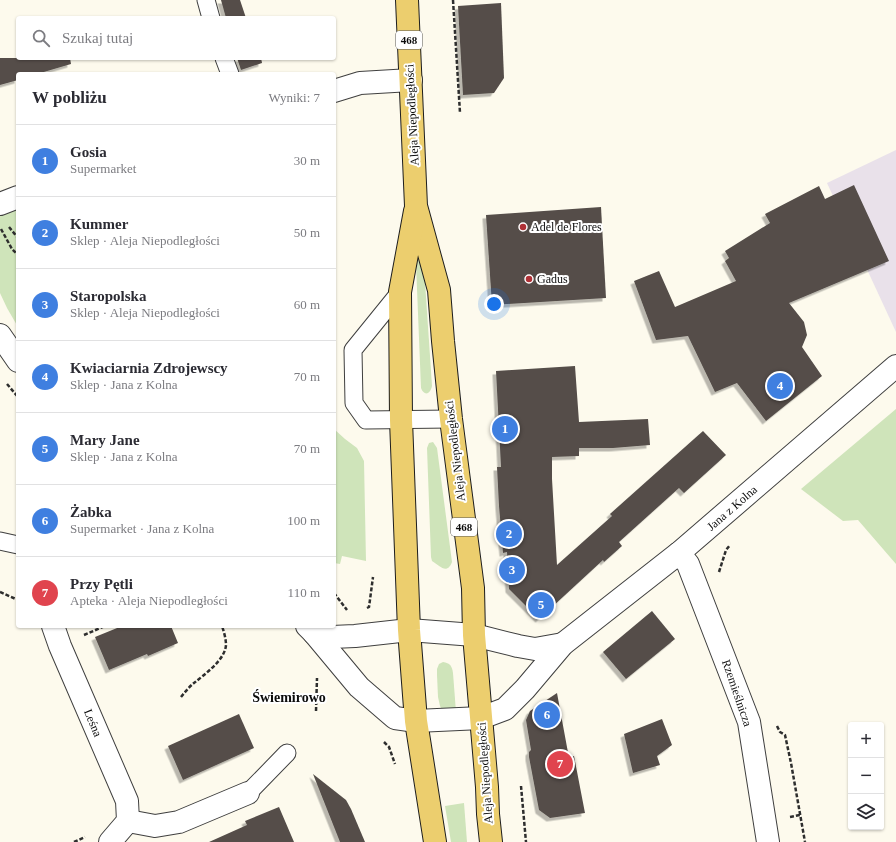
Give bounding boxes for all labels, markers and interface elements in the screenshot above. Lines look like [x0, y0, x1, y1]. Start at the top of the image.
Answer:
search box [16, 16, 336, 60]
icon: search [30, 27, 52, 49]
text: Szukaj tutaj [62, 30, 133, 46]
road number: 468 [396, 31, 422, 49]
street label: Aleja Niepodległości [402, 63, 422, 166]
text: W pobliżu [32, 88, 107, 107]
text: Wyniki: 7 [268, 90, 320, 105]
text: Gosia [70, 144, 107, 160]
text: 1 [42, 153, 48, 168]
text: 30 m [294, 153, 320, 168]
text: Supermarket [70, 161, 136, 176]
text: Kummer [70, 216, 128, 232]
place label: Adel de Flores [531, 220, 602, 234]
marker: Adel de Flores [518, 222, 528, 232]
text: 2 [42, 225, 48, 240]
text: 50 m [294, 225, 320, 240]
text: Sklep · Aleja Niepodległości [70, 233, 220, 248]
place label: Gadus [537, 272, 568, 286]
marker: Gadus [524, 274, 534, 284]
text: Staropolska [70, 288, 146, 304]
your location [484, 294, 504, 314]
text: 3 [42, 297, 48, 312]
text: 60 m [294, 297, 320, 312]
text: Sklep · Aleja Niepodległości [70, 305, 220, 320]
text: Kwiaciarnia Zdrojewscy [70, 360, 228, 376]
text: 4 [42, 369, 48, 384]
text: 70 m [294, 369, 320, 384]
pin: 4 [767, 371, 793, 401]
text: Sklep · Jana z Kolna [70, 377, 178, 392]
street label: Aleja Niepodległości [442, 399, 468, 502]
pin: 1 [492, 414, 518, 444]
text: Mary Jane [70, 432, 140, 448]
text: 5 [42, 441, 48, 456]
text: 70 m [294, 441, 320, 456]
text: Sklep · Jana z Kolna [70, 449, 178, 464]
street label: Jana z Kolna [704, 482, 760, 534]
text: Żabka [70, 504, 112, 520]
text: 6 [42, 513, 48, 528]
text: 100 m [287, 513, 320, 528]
road number: 468 [451, 518, 477, 536]
pin: 2 [496, 519, 522, 549]
text: Supermarket · Jana z Kolna [70, 521, 214, 536]
pin: 3 [499, 555, 525, 585]
text: Przy Pętli [70, 576, 133, 592]
text: 7 [42, 585, 48, 600]
text: 110 m [288, 585, 320, 600]
pin: 5 [528, 590, 554, 620]
text: Apteka · Aleja Niepodległości [70, 593, 228, 608]
street label: Rzemieślnicza [719, 658, 755, 729]
district label: Świemirowo [252, 689, 326, 705]
pin: 6 [534, 700, 560, 730]
street label: Leśna [81, 707, 105, 740]
street label: Aleja Niepodległości [474, 721, 496, 824]
map controls [848, 722, 884, 830]
button: + [848, 722, 884, 758]
pin: 7 [547, 749, 573, 779]
button: − [848, 758, 884, 794]
button: layers [848, 794, 884, 830]

